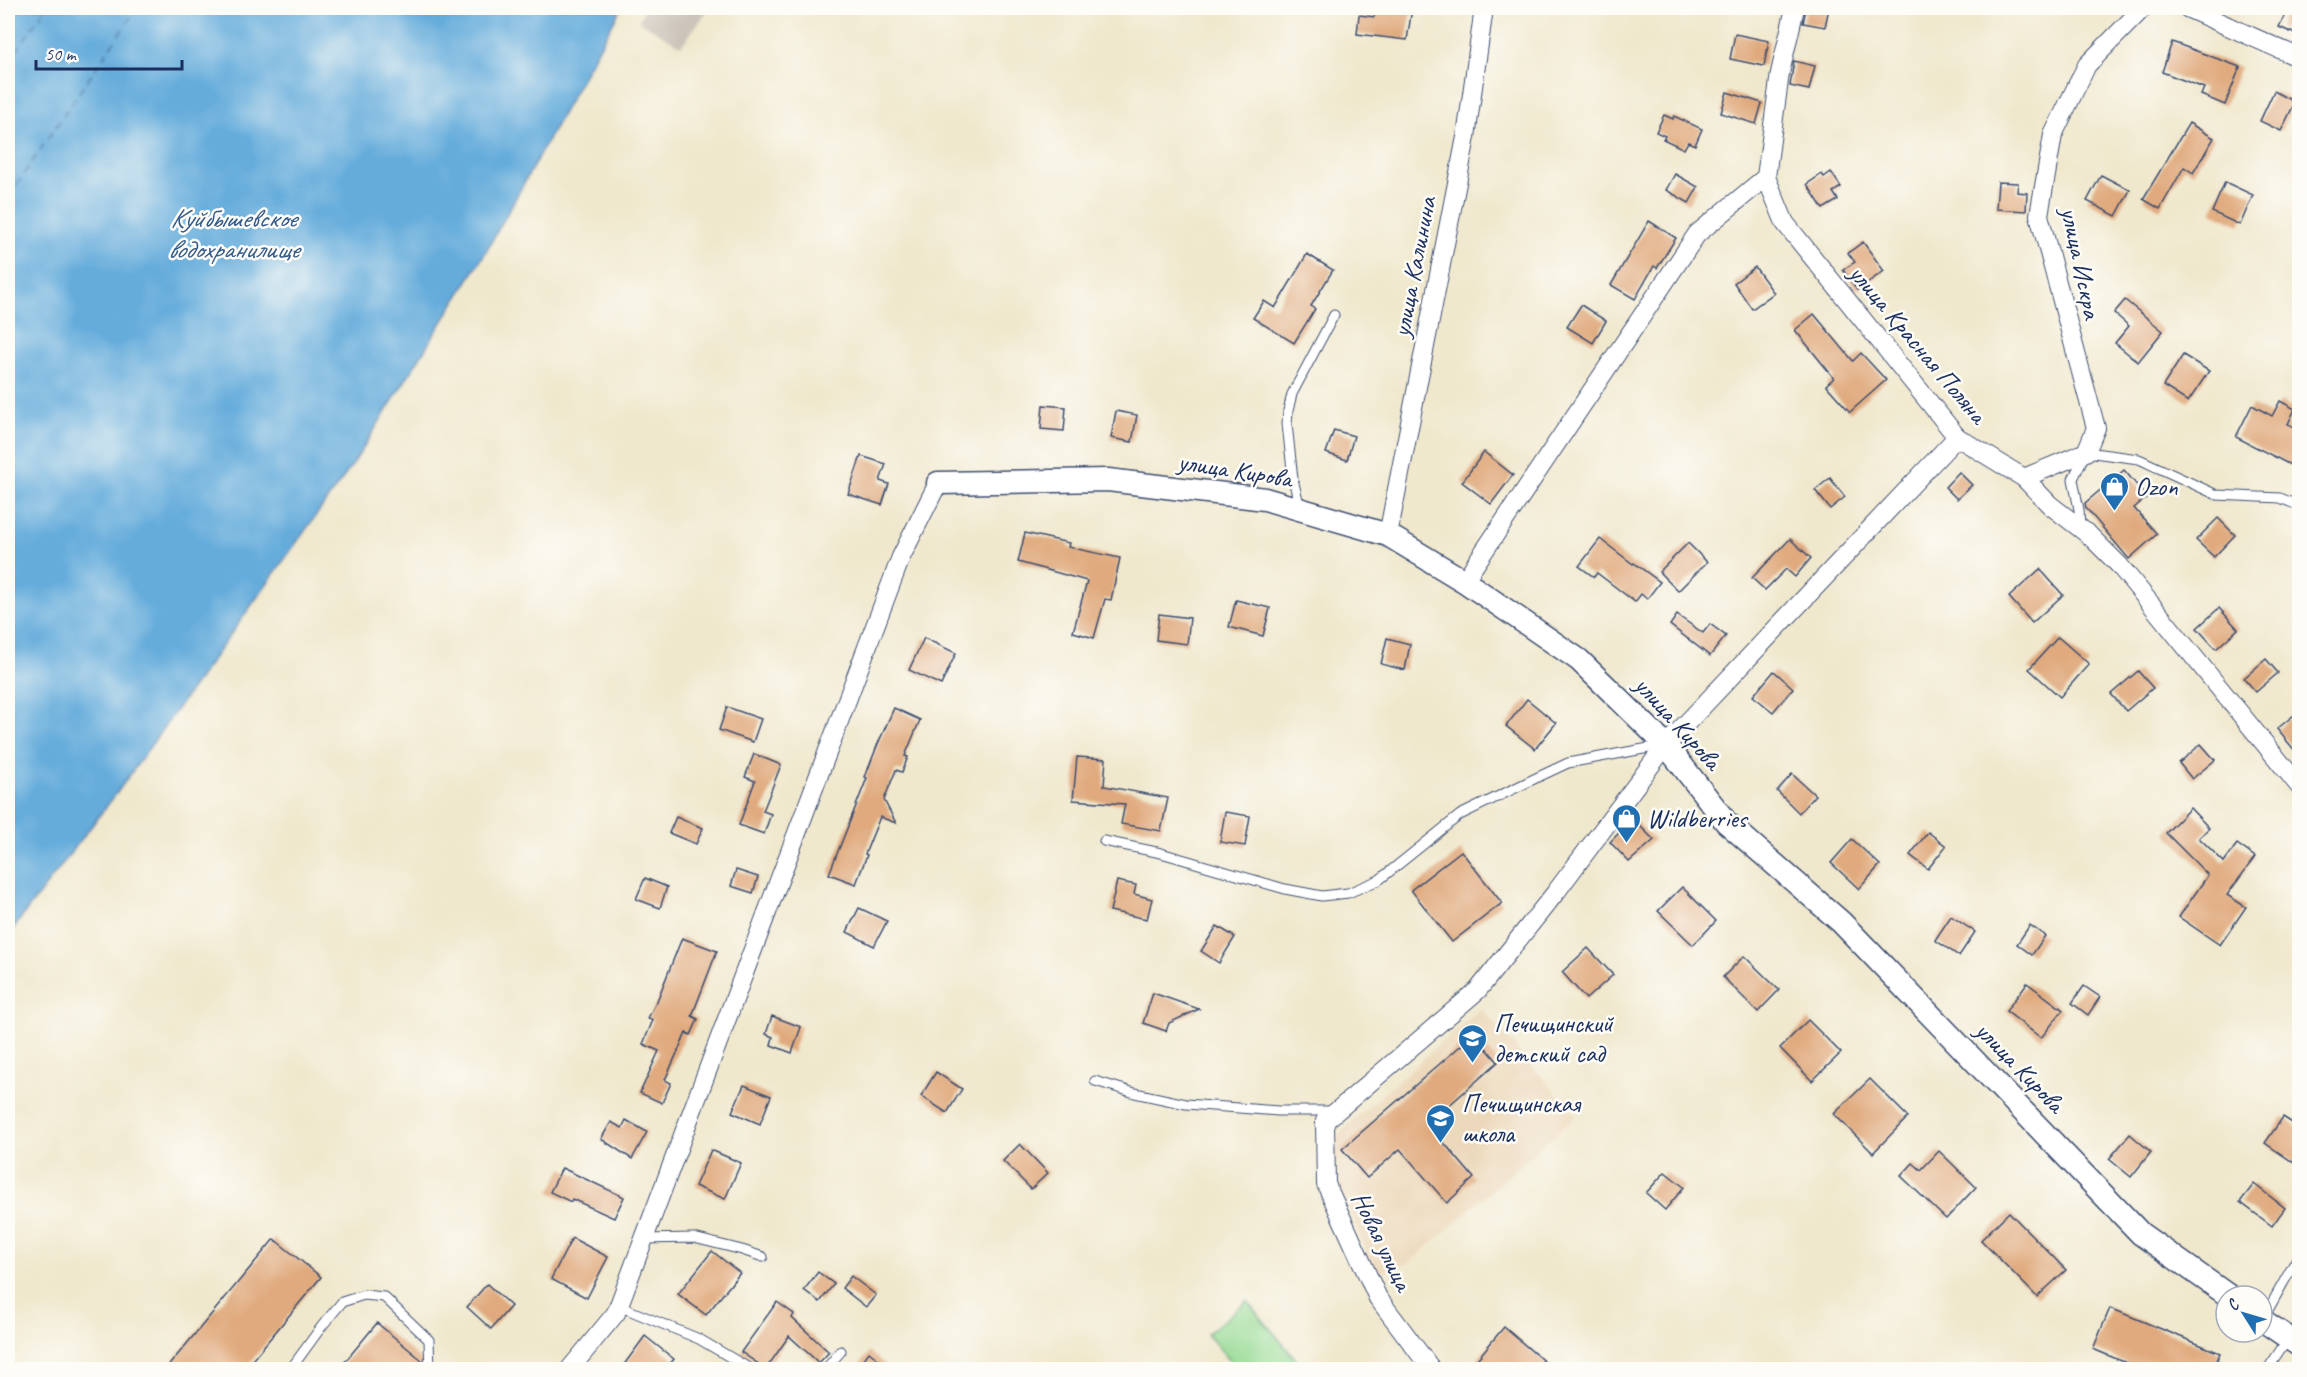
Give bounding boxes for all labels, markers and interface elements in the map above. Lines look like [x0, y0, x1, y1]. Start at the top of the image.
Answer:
scale bar [36, 33, 182, 71]
text: 50 m [45, 43, 78, 65]
street label: улица Калинина [1384, 193, 1444, 342]
water label: Куйбышевское водохранилище [168, 201, 302, 266]
street label: улица Искра [2053, 202, 2109, 323]
street label: улица Красная Поляна [1840, 256, 1996, 432]
street label: улица Кирова [1174, 444, 1297, 496]
shop icon: Ozon [2098, 470, 2130, 512]
place label: Ozon [2135, 470, 2178, 503]
street label: улица Кирова [1626, 668, 1730, 778]
shop icon: Wildberries [1610, 802, 1642, 844]
place label: Wildberries [1647, 802, 1749, 835]
place label: Печищинский детский сад [1494, 1007, 1615, 1070]
street label: улица Кирова [1967, 1013, 2073, 1121]
school or university icon: Печищинский детский сад [1457, 1022, 1489, 1064]
place label: Печищинская школа [1462, 1087, 1582, 1150]
school or university icon: Печищинская школа [1425, 1102, 1457, 1144]
street label: Новая улица [1344, 1186, 1421, 1298]
north arrow [2214, 1284, 2274, 1344]
text: С [2222, 1295, 2244, 1315]

